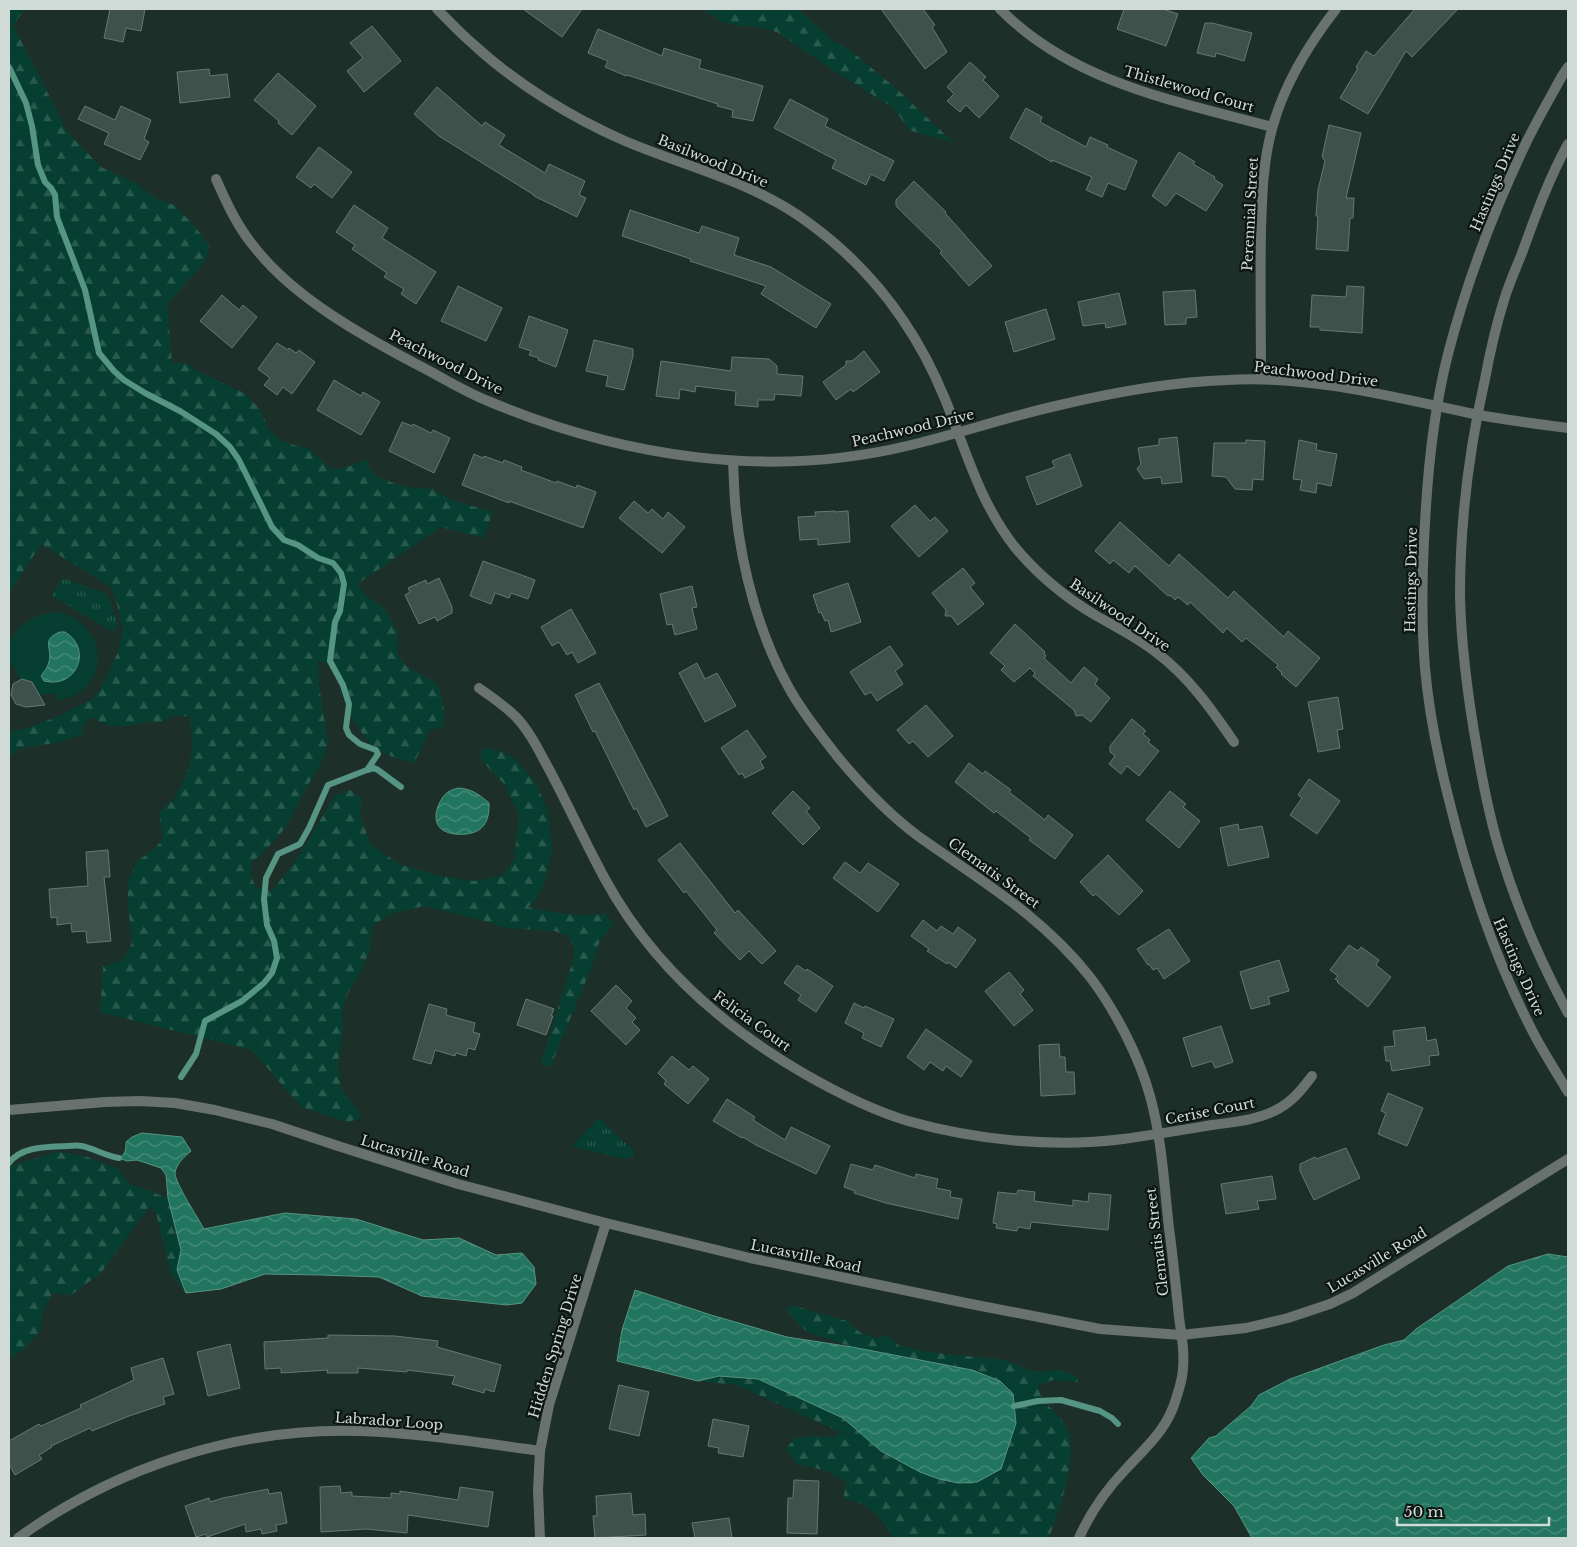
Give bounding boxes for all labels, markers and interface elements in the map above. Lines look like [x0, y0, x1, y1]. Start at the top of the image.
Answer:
street label: Thistlewood Court [1122, 62, 1257, 116]
street label: Hastings Drive [1466, 130, 1524, 234]
street label: Basilwood Drive [655, 131, 771, 191]
street label: Perennial Street [1238, 156, 1262, 272]
street label: Peachwood Drive [386, 326, 506, 398]
street label: Peachwood Drive [1253, 357, 1379, 391]
street label: Peachwood Drive [850, 405, 976, 451]
street label: Hastings Drive [1401, 527, 1421, 633]
street label: Basilwood Drive [1066, 575, 1174, 655]
street label: Clematis Street [945, 834, 1044, 913]
street label: Hastings Drive [1489, 915, 1549, 1019]
street label: Felicia Court [710, 987, 795, 1056]
street label: Cerise Court [1164, 1093, 1257, 1129]
street label: Lucasville Road [358, 1131, 472, 1181]
street label: Clematis Street [1141, 1186, 1173, 1297]
street label: Lucasville Road [1324, 1223, 1430, 1297]
street label: Lucasville Road [749, 1235, 864, 1277]
street label: Hidden Spring Drive [524, 1272, 586, 1420]
street label: Labrador Loop [334, 1408, 444, 1434]
scale bar [1397, 1494, 1550, 1526]
text: 50 m [1404, 1502, 1444, 1521]

